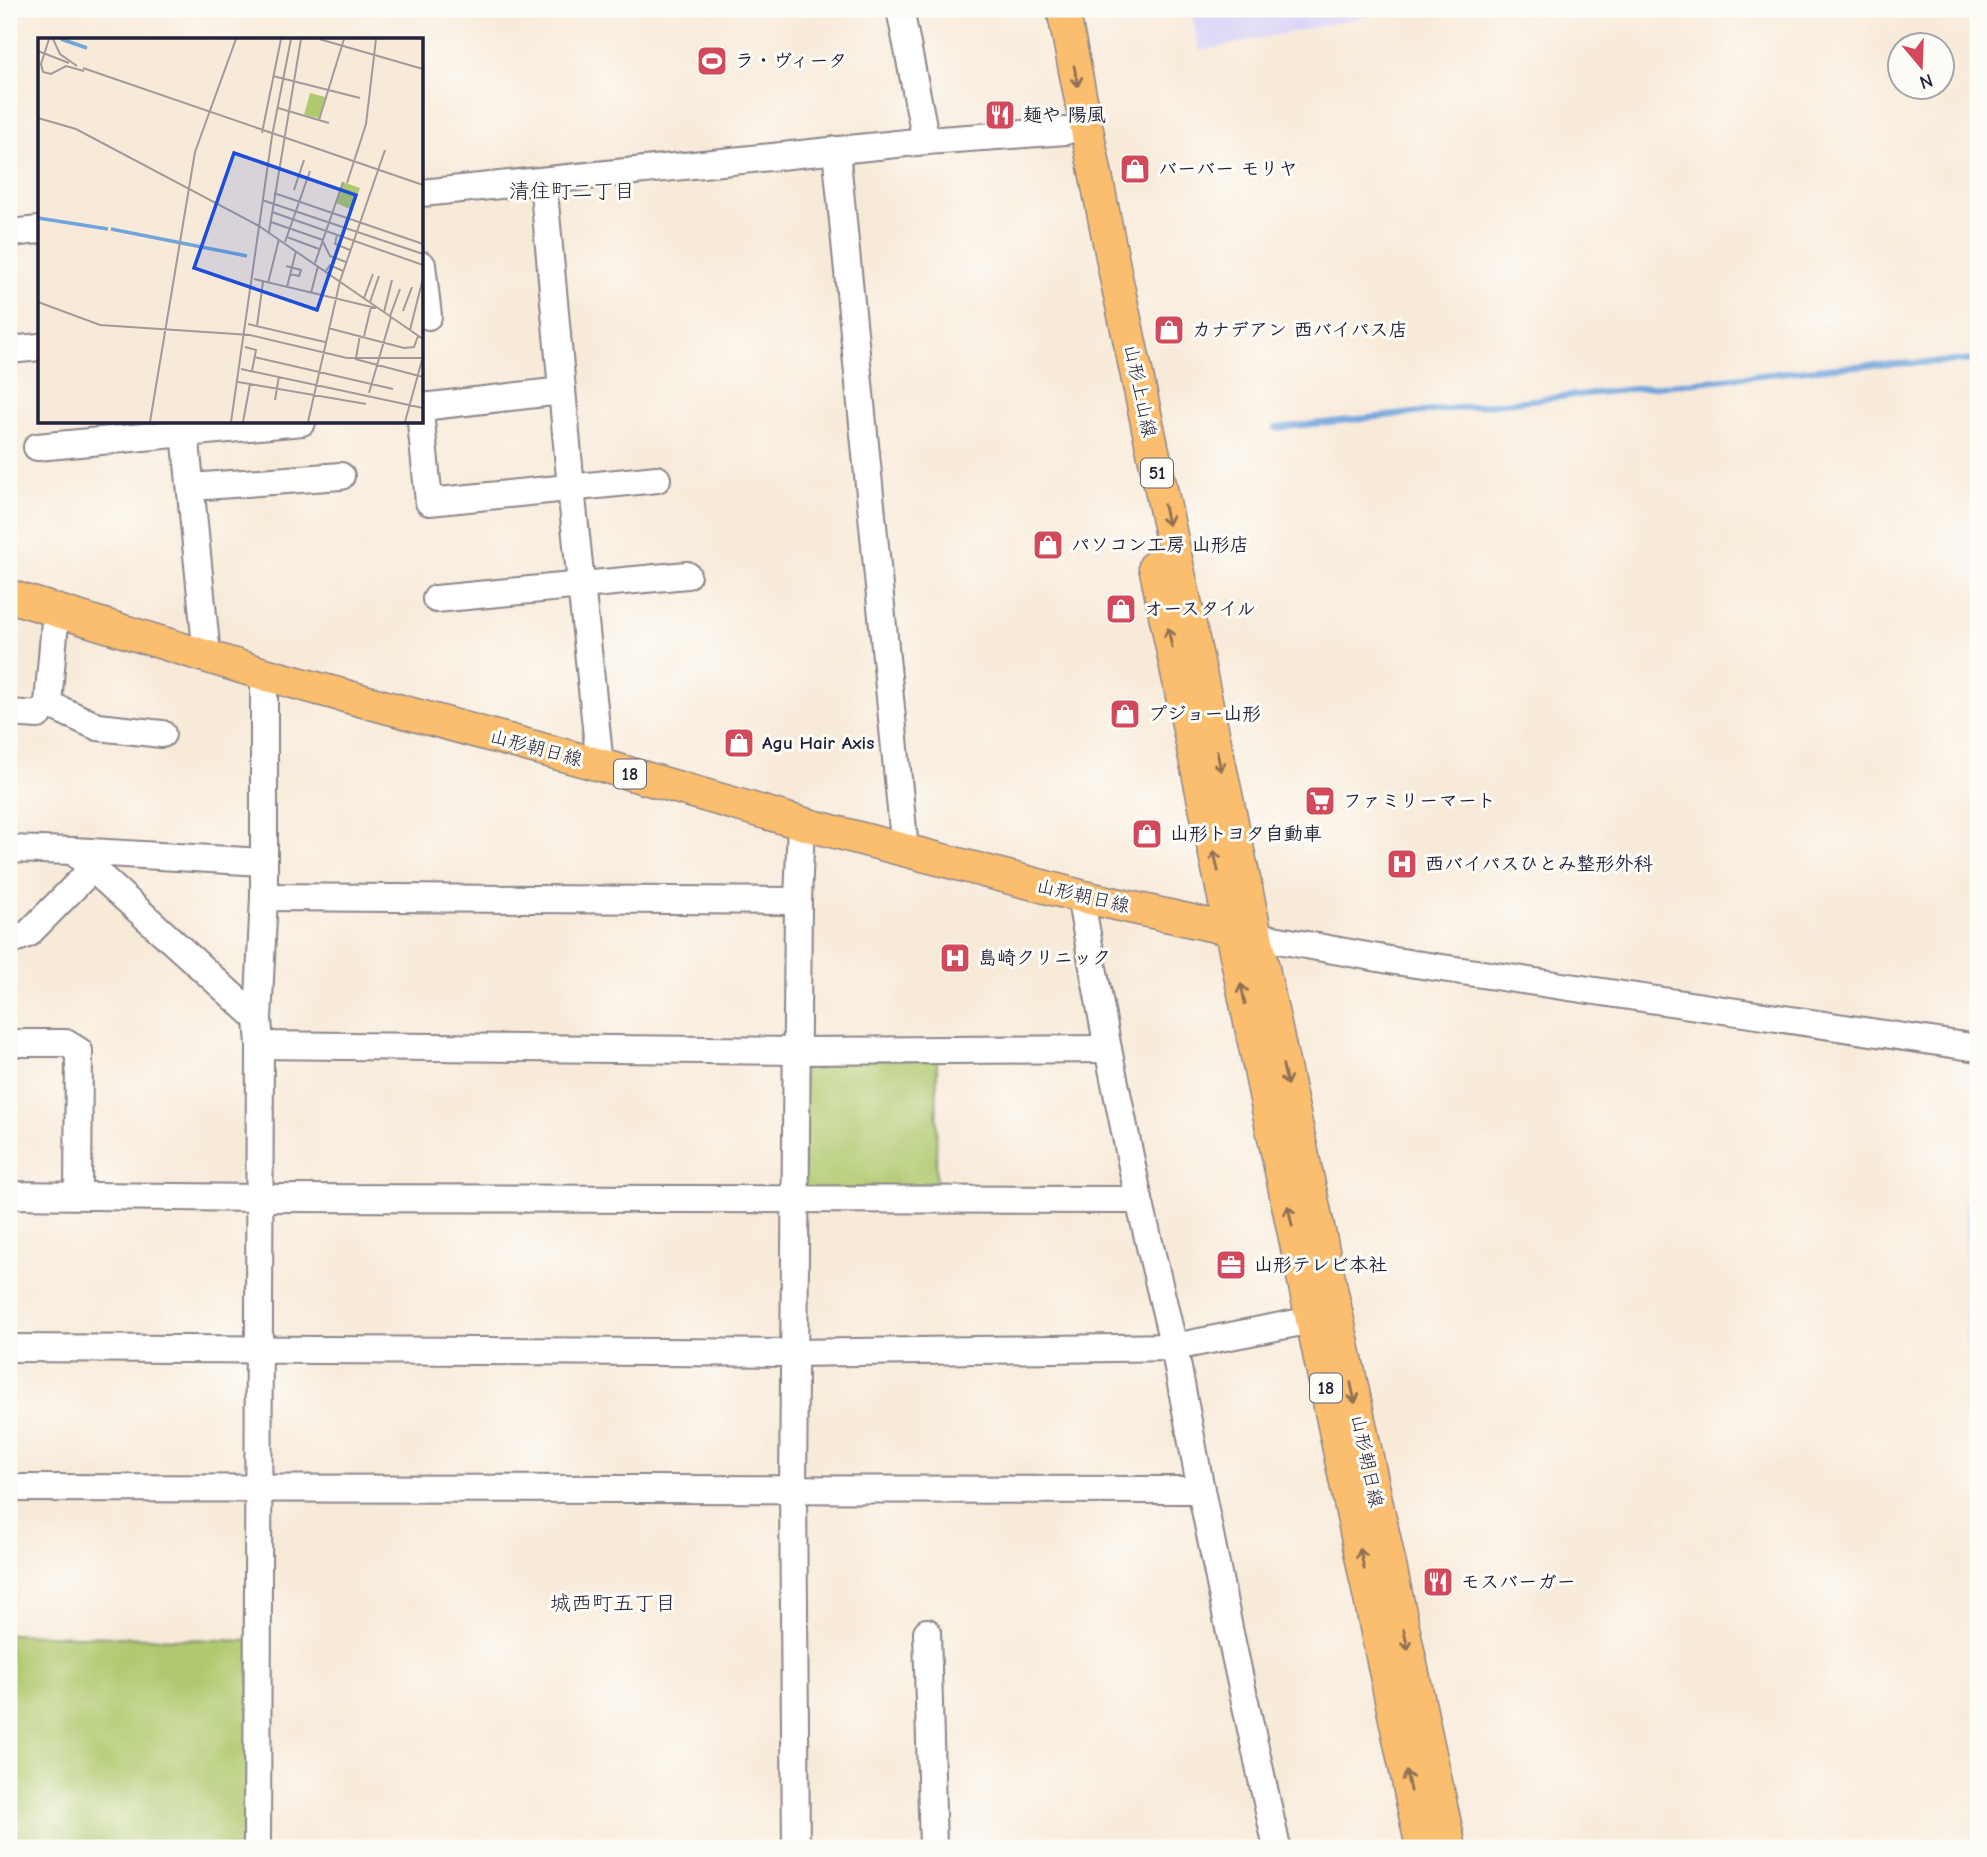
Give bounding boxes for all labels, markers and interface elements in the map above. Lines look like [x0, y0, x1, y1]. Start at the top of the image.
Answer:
north arrow [1885, 32, 1955, 102]
inset map [38, 38, 424, 424]
sports icon: ラ・ヴィータ [695, 44, 729, 78]
place label: ラ・ヴィータ [735, 50, 847, 72]
one-way arrow [1070, 64, 1083, 87]
text: N [1917, 69, 1936, 94]
restaurant icon: 麺や 陽風 [983, 98, 1017, 132]
place label: 麺や 陽風 [1023, 104, 1106, 126]
shop icon: バーバー モリヤ [1118, 152, 1152, 186]
place label: バーバー モリヤ [1158, 158, 1298, 180]
district label: 清住町二丁目 [509, 179, 635, 203]
shop icon: カナデアン 西バイパス店 [1152, 313, 1186, 347]
place label: カナデアン 西バイパス店 [1192, 319, 1407, 341]
street label: 山形上山線 [1119, 342, 1161, 440]
road number: 51 [1141, 458, 1173, 488]
one-way arrow [1161, 503, 1174, 525]
shop icon: パソコン工房 山形店 [1031, 528, 1065, 562]
place label: パソコン工房 山形店 [1071, 534, 1249, 556]
shop icon: オースタイル [1104, 592, 1138, 626]
place label: オースタイル [1144, 598, 1256, 620]
one-way arrow [1162, 627, 1176, 650]
shop icon: プジョー山形 [1108, 697, 1142, 731]
place label: プジョー山形 [1148, 703, 1261, 725]
street label: 山形朝日線 [487, 725, 585, 771]
shop icon: Agu Hair Axis [722, 726, 756, 760]
place label: Agu Hair Axis [762, 732, 874, 754]
one-way arrow [1212, 749, 1226, 772]
road number: 18 [614, 760, 646, 788]
supermarket icon: ファミリーマート [1303, 784, 1337, 818]
place label: ファミリーマート [1343, 790, 1496, 812]
shop icon: 山形トヨタ自動車 [1130, 817, 1164, 851]
place label: 山形トヨタ自動車 [1170, 823, 1322, 845]
hospital icon: 西バイパスひとみ整形外科 [1385, 847, 1419, 881]
one-way arrow [1208, 850, 1222, 873]
place label: 西バイパスひとみ整形外科 [1425, 853, 1654, 875]
street label: 山形朝日線 [1034, 875, 1132, 917]
hospital icon: 島崎クリニック [938, 941, 972, 975]
place label: 島崎クリニック [978, 947, 1111, 969]
one-way arrow [1236, 983, 1250, 1006]
one-way arrow [1279, 1063, 1293, 1086]
one-way arrow [1282, 1205, 1296, 1228]
office icon: 山形テレビ本社 [1214, 1248, 1248, 1282]
place label: 山形テレビ本社 [1254, 1254, 1387, 1276]
road number: 18 [1310, 1373, 1342, 1402]
one-way arrow [1346, 1381, 1360, 1404]
street label: 山形朝日線 [1346, 1412, 1388, 1510]
one-way arrow [1354, 1548, 1368, 1571]
restaurant icon: モスバーガー [1421, 1565, 1455, 1599]
place label: モスバーガー [1461, 1571, 1575, 1593]
district label: 城西町五丁目 [550, 1591, 676, 1615]
one-way arrow [1399, 1628, 1413, 1651]
one-way arrow [1401, 1770, 1415, 1793]

